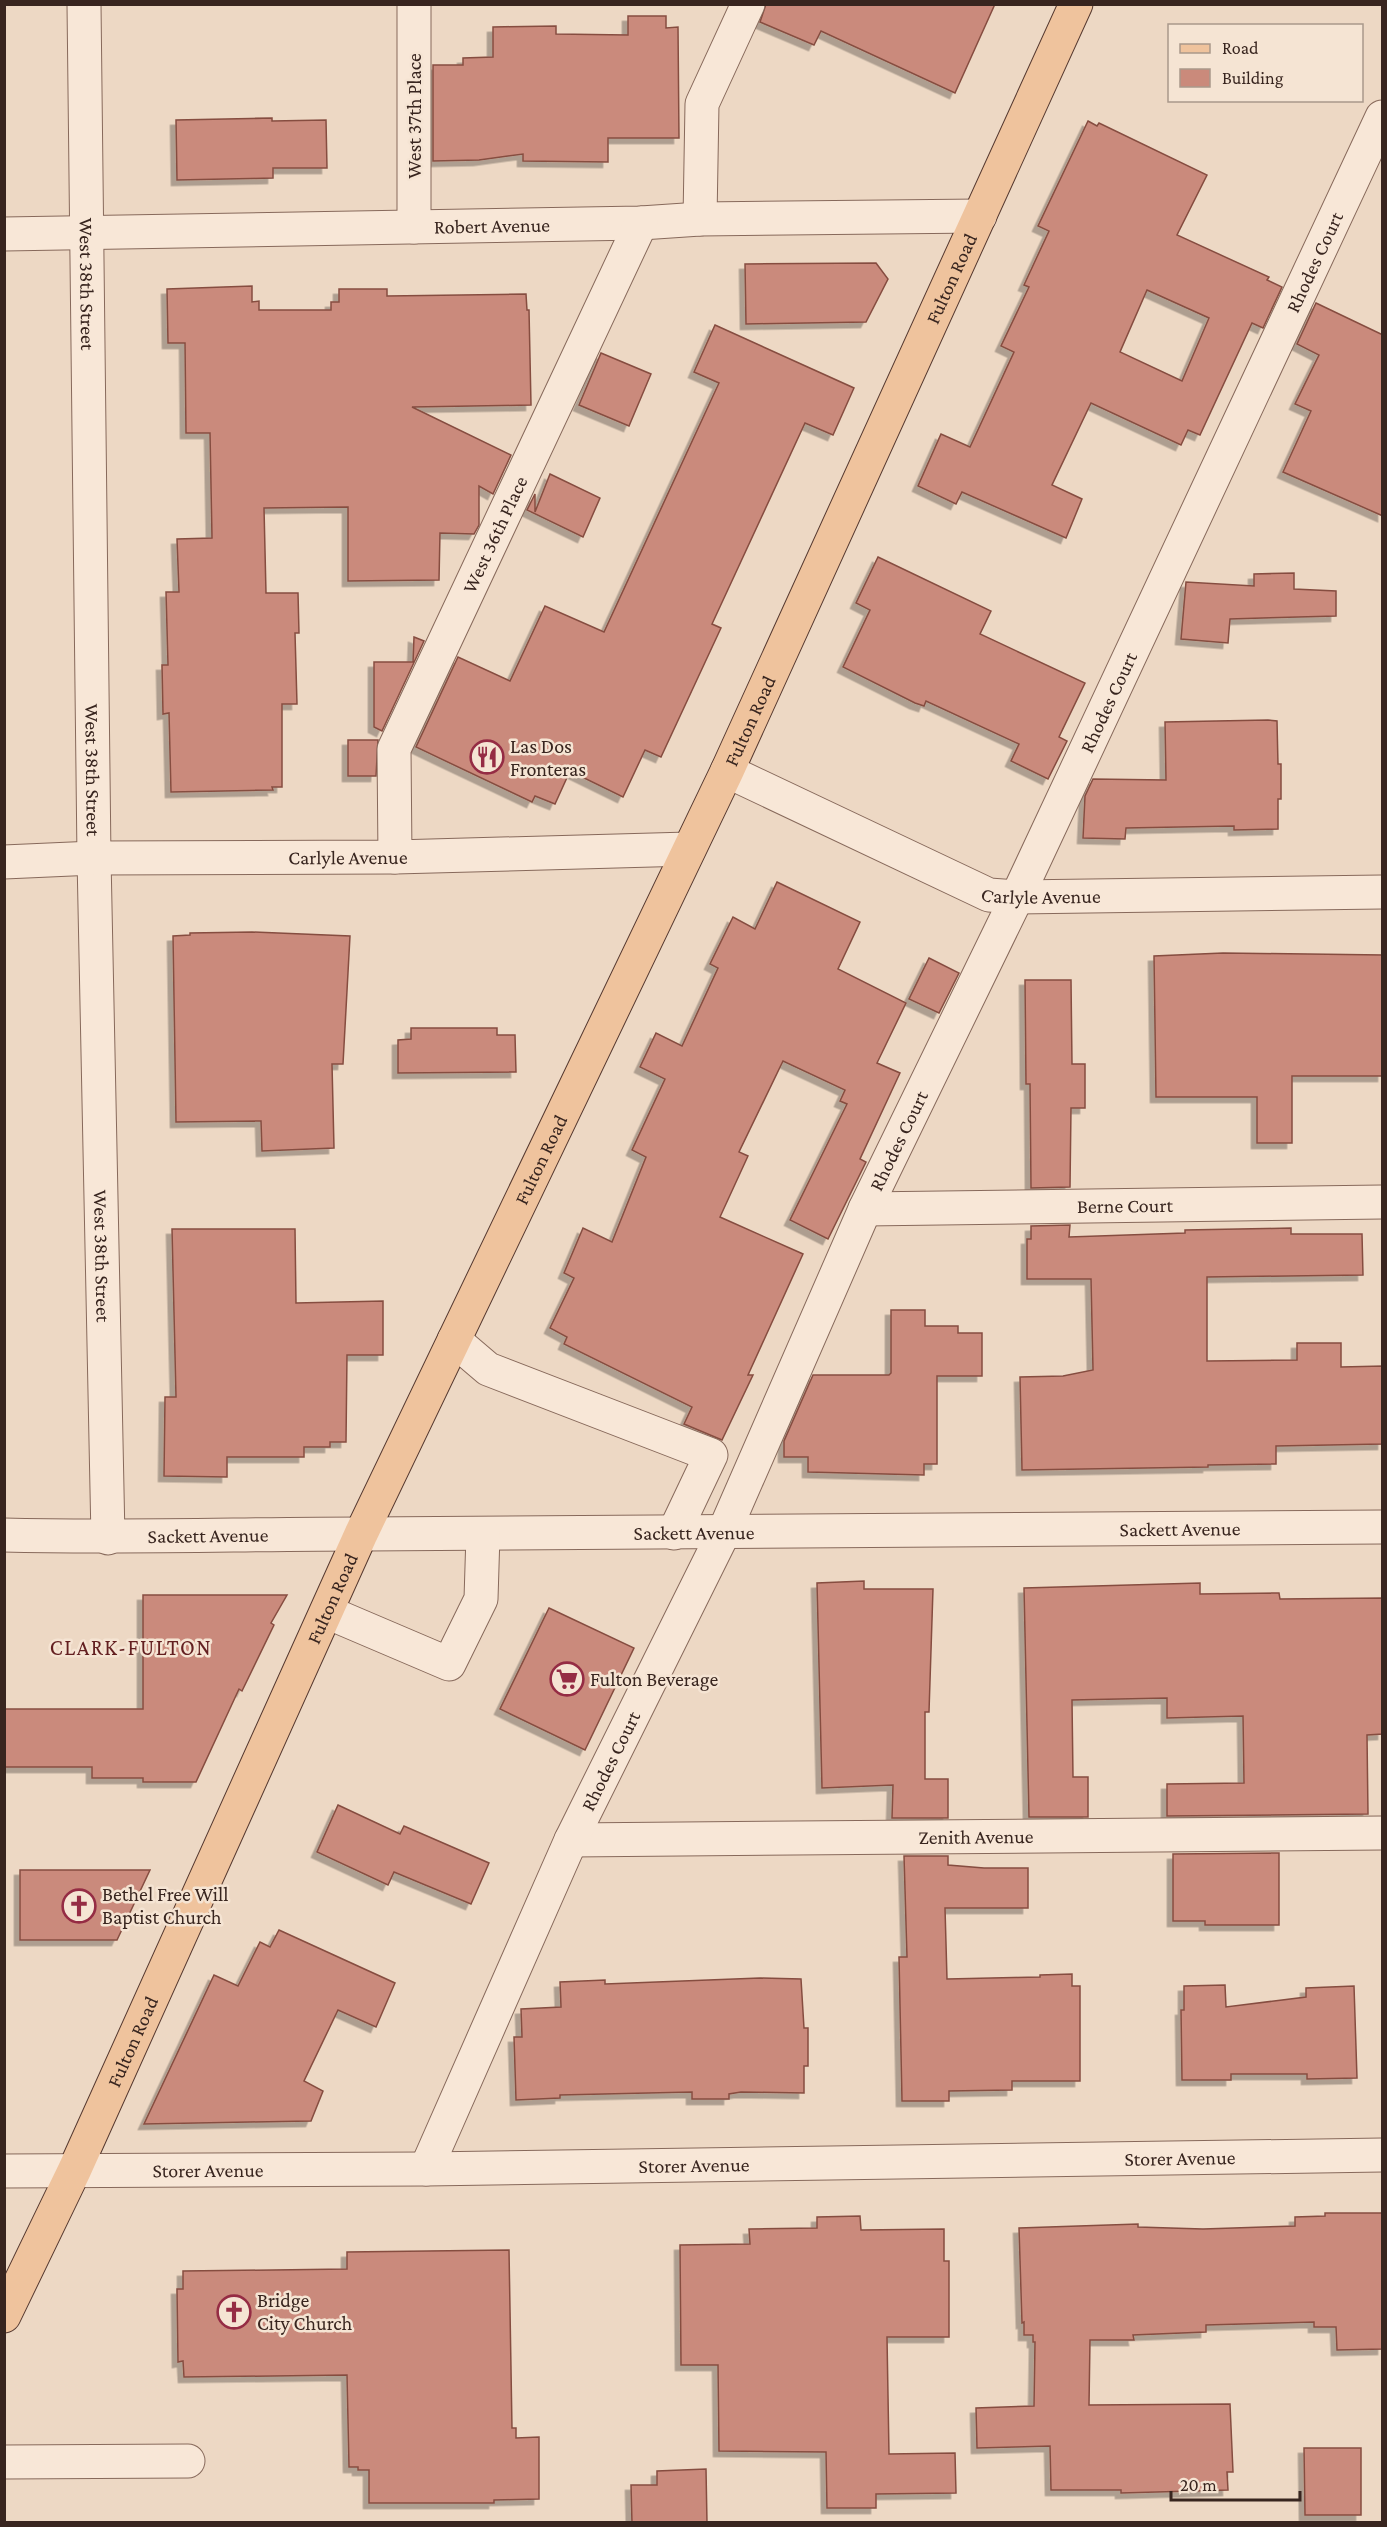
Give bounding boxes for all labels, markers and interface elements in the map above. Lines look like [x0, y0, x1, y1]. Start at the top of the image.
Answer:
legend [1168, 24, 1363, 102]
text: Road [1222, 38, 1259, 58]
street label: West 37th Place [403, 53, 425, 179]
text: Building [1222, 68, 1284, 88]
street label: Rhodes Court [1281, 208, 1347, 316]
street label: Robert Avenue [434, 214, 550, 238]
street label: West 38th Street [76, 217, 99, 351]
street label: Fulton Road [921, 229, 981, 327]
street label: West 36th Place [458, 472, 532, 597]
street label: Rhodes Court [1075, 648, 1141, 756]
street label: Fulton Road [720, 672, 780, 770]
street label: West 38th Street [81, 703, 105, 837]
place label: Las Dos Fronteras [510, 735, 586, 780]
restaurant icon: Las Dos Fronteras [469, 739, 505, 775]
street label: Carlyle Avenue [288, 846, 408, 869]
street label: Carlyle Avenue [978, 882, 1101, 909]
street label: Rhodes Court [865, 1087, 932, 1194]
street label: Fulton Road [510, 1111, 572, 1208]
street label: West 38th Street [90, 1189, 115, 1323]
street label: Berne Court [1077, 1194, 1174, 1217]
street label: Sackett Avenue [1119, 1517, 1241, 1540]
street label: Sackett Avenue [633, 1521, 755, 1544]
street label: Sackett Avenue [147, 1524, 269, 1547]
street label: Fulton Road [302, 1549, 362, 1647]
district label: CLARK-FULTON [50, 1635, 212, 1660]
supermarket icon: Fulton Beverage [549, 1661, 585, 1697]
place label: Fulton Beverage [590, 1668, 718, 1691]
street label: Rhodes Court [576, 1707, 645, 1814]
street label: Zenith Avenue [918, 1825, 1034, 1848]
place label: Bethel Free Will Baptist Church [102, 1883, 228, 1929]
church icon: Bethel Free Will Baptist Church [61, 1888, 97, 1924]
street label: Fulton Road [102, 1992, 163, 2090]
street label: Storer Avenue [1124, 2146, 1236, 2170]
street label: Storer Avenue [638, 2153, 750, 2177]
street label: Storer Avenue [152, 2159, 264, 2181]
place label: Bridge City Church [257, 2289, 353, 2335]
church icon: Bridge City Church [216, 2294, 252, 2330]
scale bar [1171, 2464, 1300, 2502]
text: 20 m [1180, 2475, 1217, 2495]

